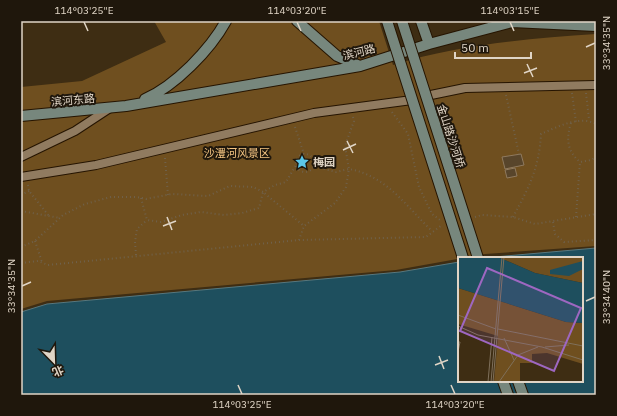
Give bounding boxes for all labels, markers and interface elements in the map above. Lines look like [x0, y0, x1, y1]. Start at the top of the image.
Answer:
text: 114°03'25"E [54, 4, 114, 17]
text: 114°03'20"E [267, 4, 327, 17]
text: 114°03'15"E [480, 4, 540, 17]
text: 33°34'35"N [600, 16, 613, 70]
scale bar [455, 34, 531, 60]
text: 50 m [461, 40, 489, 55]
street label: 滨河路 [341, 41, 377, 63]
street label: 滨河东路 [50, 91, 96, 109]
street label: 金山路沙河桥 [434, 102, 468, 170]
park label: 沙澧河风景区 [204, 146, 270, 160]
place icon: 梅园 [294, 154, 310, 170]
place label: 梅园 [313, 155, 335, 169]
inset map [458, 257, 583, 382]
text: 33°34'35"N [5, 259, 18, 313]
text: 33°34'40"N [600, 270, 613, 324]
north arrow [34, 342, 74, 382]
text: 北 [50, 363, 66, 380]
text: 114°03'25"E [212, 398, 272, 411]
text: 114°03'20"E [425, 398, 485, 411]

